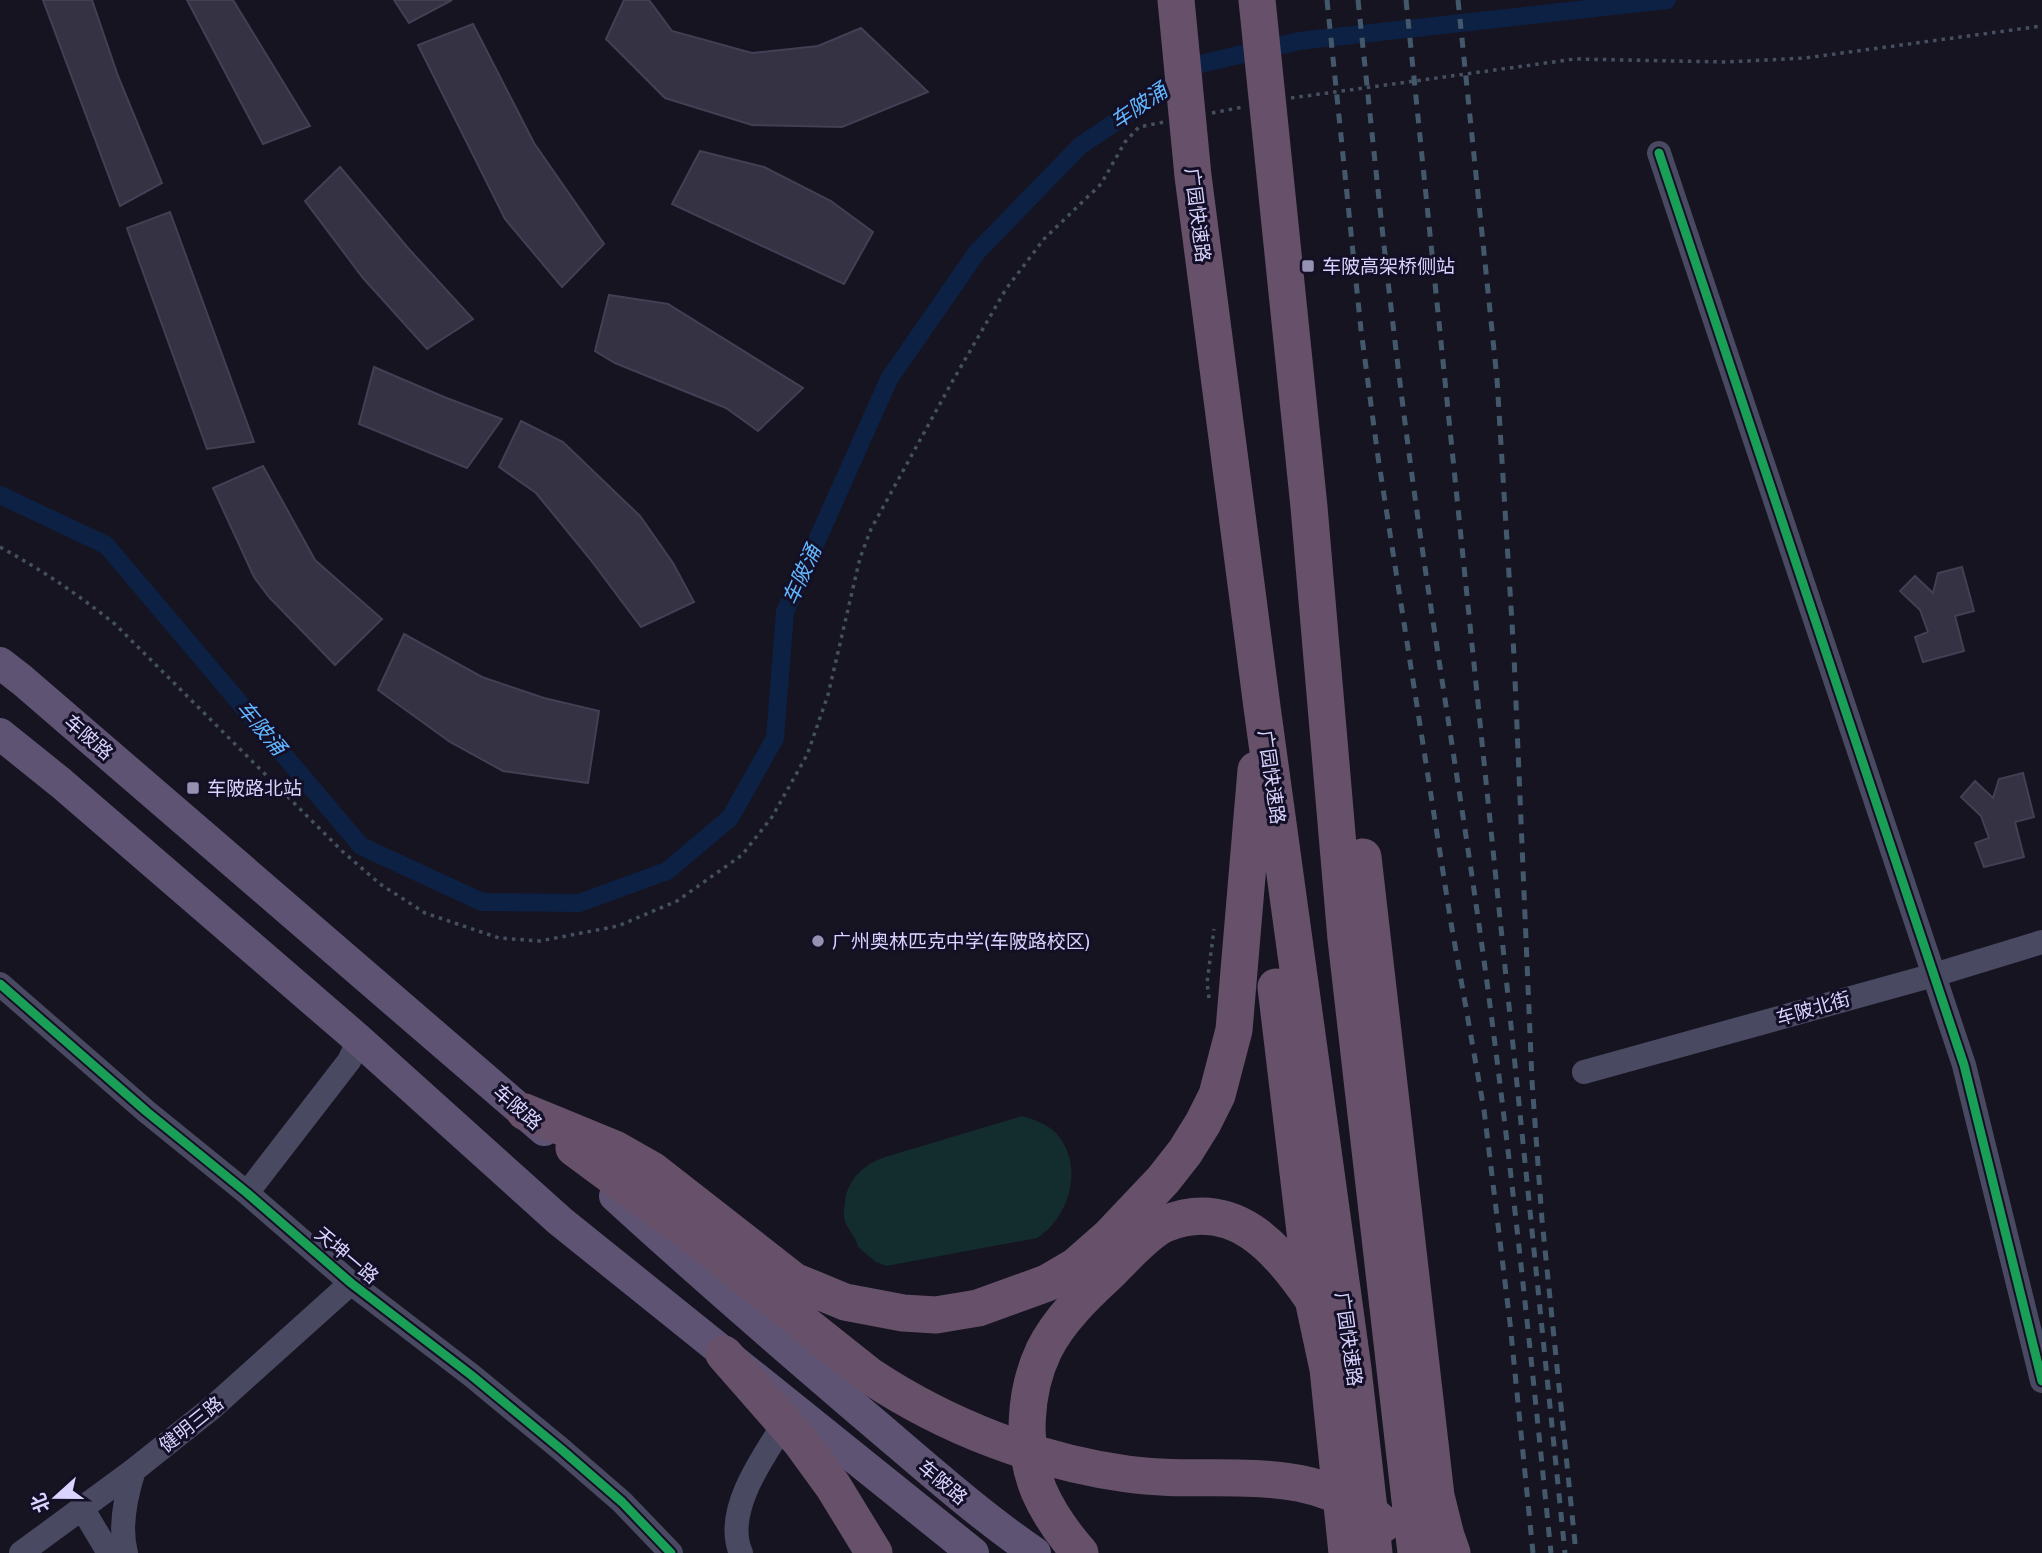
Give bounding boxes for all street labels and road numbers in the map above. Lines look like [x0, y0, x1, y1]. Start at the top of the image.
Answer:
street label: 广园快速路 [1181, 167, 1215, 263]
street label: 车陂路 [60, 710, 118, 764]
street label: 广园快速路 [1254, 728, 1290, 826]
street label: 车陂北街 [1773, 987, 1853, 1029]
street label: 车陂路 [489, 1080, 547, 1134]
street label: 天坤一路 [311, 1222, 383, 1288]
street label: 广园快速路 [1331, 1290, 1367, 1388]
street label: 健明三路 [155, 1392, 227, 1456]
street label: 车陂路 [914, 1455, 972, 1509]

